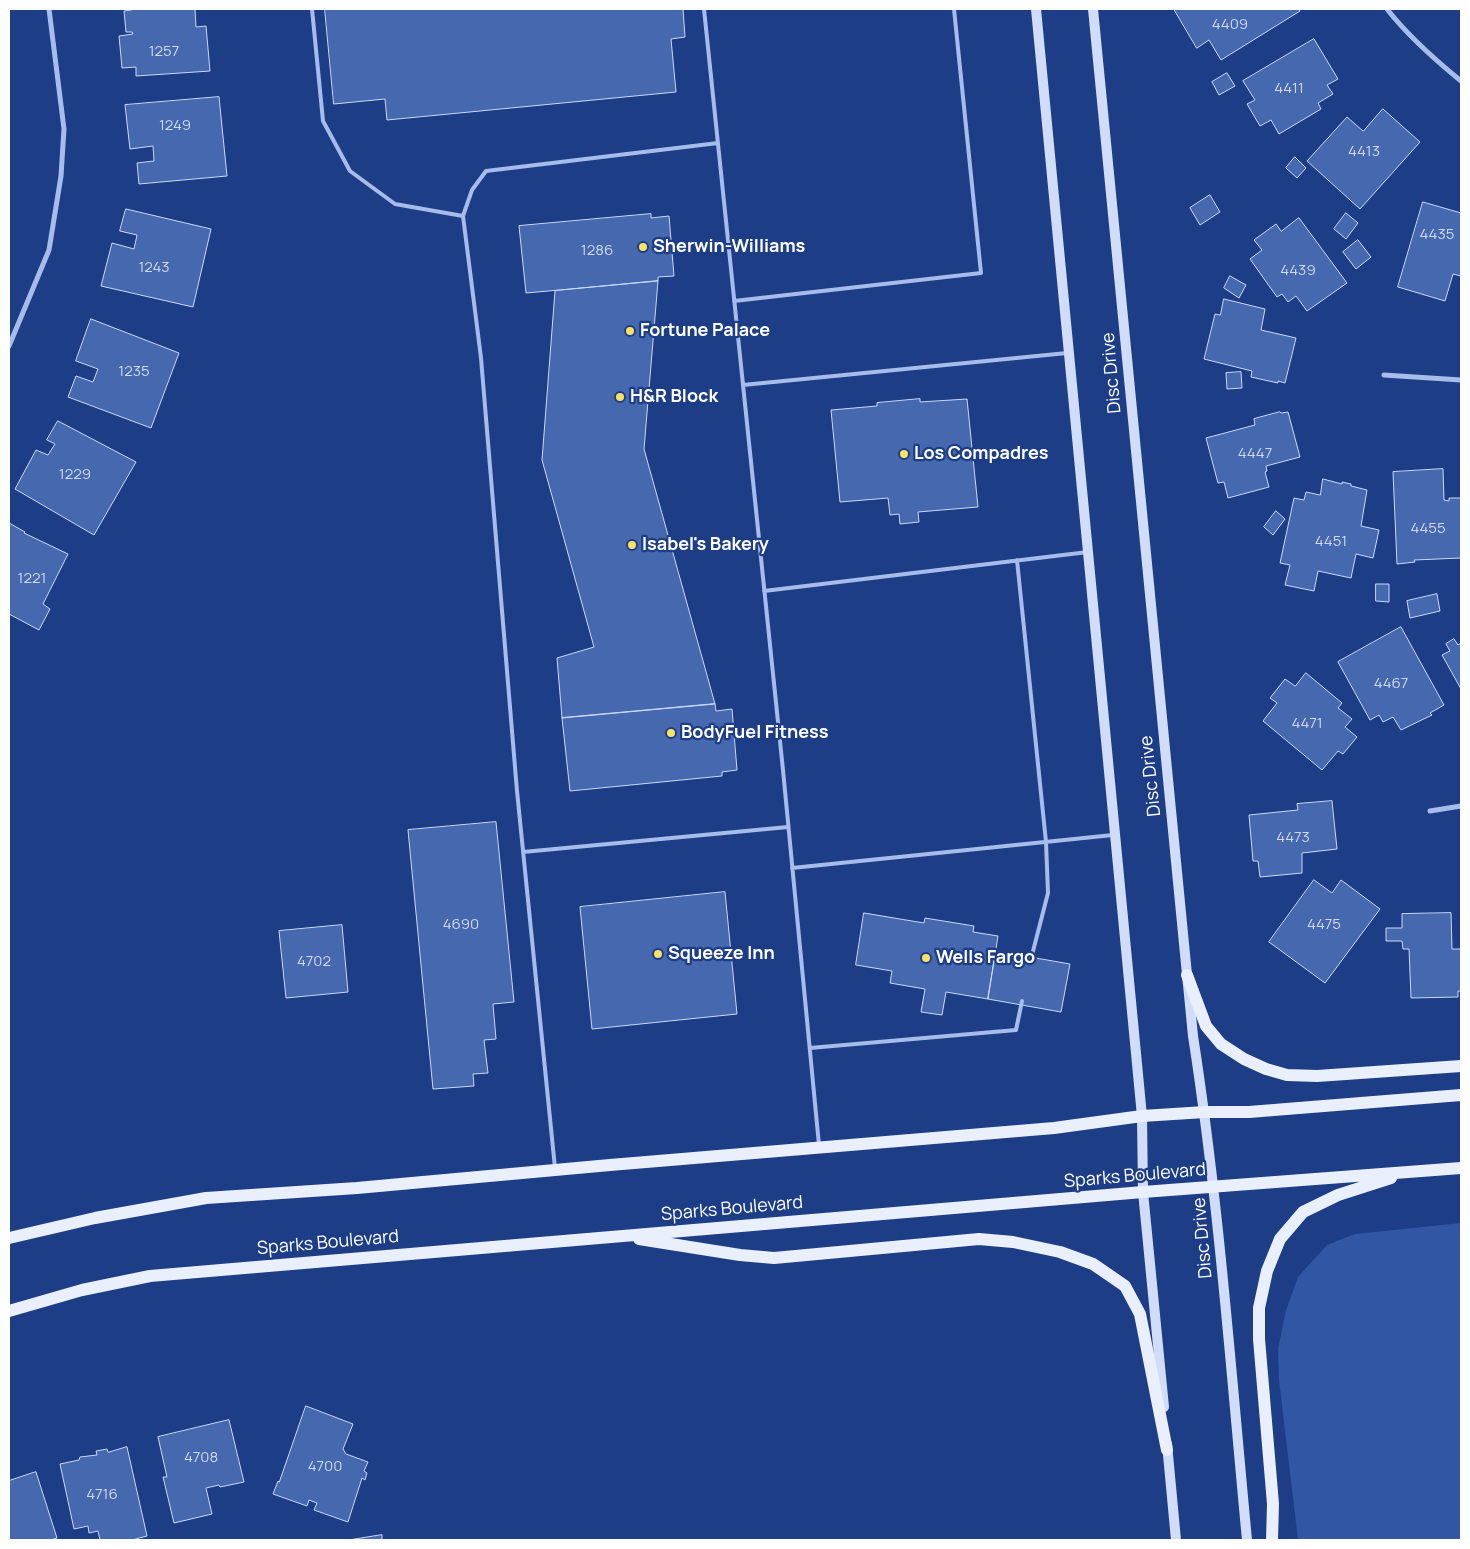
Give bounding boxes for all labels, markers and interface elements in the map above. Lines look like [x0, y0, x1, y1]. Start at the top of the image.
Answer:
house number: 4409 [1212, 16, 1248, 34]
house number: 1257 [149, 43, 179, 61]
house number: 4411 [1274, 80, 1304, 98]
house number: 1249 [159, 117, 191, 135]
house number: 4413 [1348, 143, 1380, 161]
house number: 4435 [1420, 226, 1454, 244]
place label: Sherwin-Williams [653, 236, 805, 258]
marker: Sherwin-Williams [637, 241, 649, 253]
house number: 1286 [581, 242, 613, 260]
house number: 1243 [138, 259, 170, 277]
house number: 4439 [1280, 262, 1316, 280]
place label: Fortune Palace [640, 320, 770, 342]
marker: Fortune Palace [624, 325, 636, 337]
street label: Disc Drive [1098, 332, 1126, 414]
house number: 1235 [118, 363, 150, 381]
place label: H&R Block [630, 386, 718, 408]
marker: H&R Block [614, 391, 626, 403]
place label: Los Compadres [914, 443, 1049, 465]
house number: 4447 [1238, 445, 1272, 463]
marker: Los Compadres [898, 448, 910, 460]
house number: 1229 [59, 466, 91, 484]
house number: 4455 [1410, 520, 1446, 538]
house number: 4451 [1315, 533, 1347, 551]
place label: Isabel's Bakery [642, 534, 769, 556]
marker: Isabel's Bakery [626, 539, 638, 551]
house number: 1221 [18, 570, 46, 588]
house number: 4467 [1374, 675, 1408, 693]
house number: 4471 [1291, 715, 1323, 733]
place label: BodyFuel Fitness [681, 722, 829, 744]
marker: BodyFuel Fitness [665, 727, 677, 739]
street label: Disc Drive [1136, 734, 1166, 818]
house number: 4473 [1276, 829, 1310, 847]
house number: 4690 [443, 916, 479, 934]
house number: 4475 [1307, 916, 1341, 934]
place label: Squeeze Inn [668, 943, 775, 965]
place label: Wells Fargo [936, 947, 1035, 969]
marker: Squeeze Inn [652, 948, 664, 960]
marker: Wells Fargo [920, 952, 932, 964]
house number: 4702 [297, 953, 331, 971]
street label: Sparks Boulevard [1063, 1159, 1207, 1193]
street label: Sparks Boulevard [660, 1192, 804, 1226]
street label: Disc Drive [1189, 1197, 1217, 1279]
street label: Sparks Boulevard [256, 1226, 400, 1260]
house number: 4708 [184, 1449, 218, 1467]
house number: 4700 [308, 1458, 342, 1476]
house number: 4716 [86, 1486, 118, 1504]

